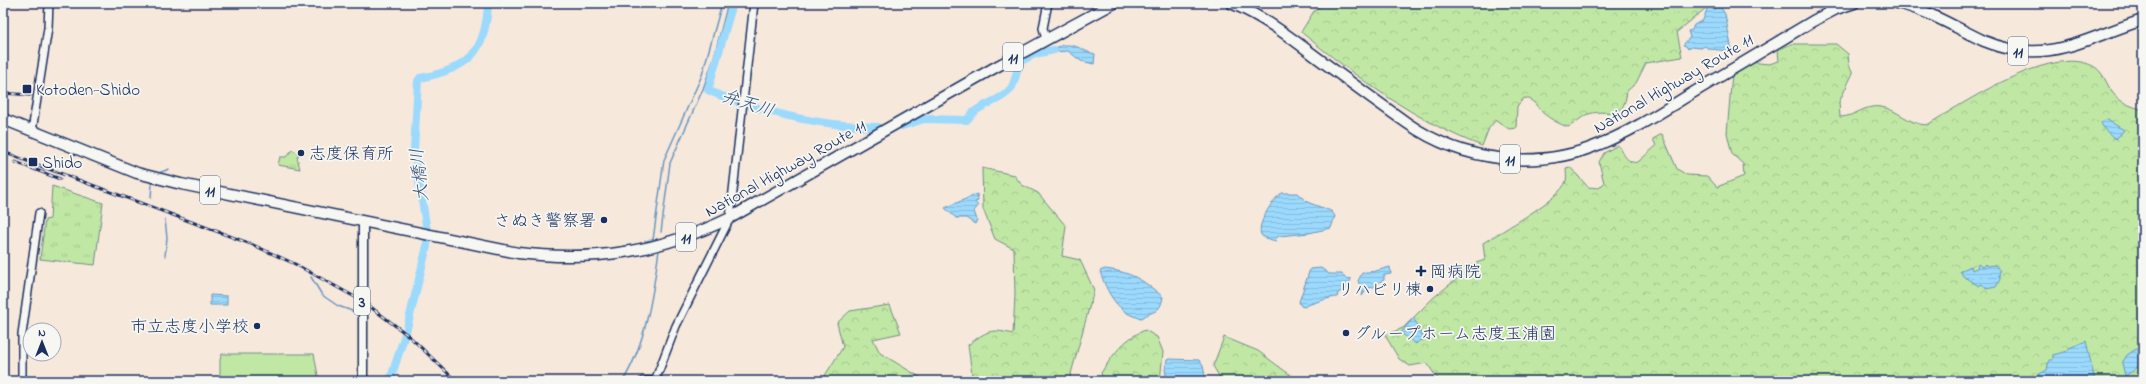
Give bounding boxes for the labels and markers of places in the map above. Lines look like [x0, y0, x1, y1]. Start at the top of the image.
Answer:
place label: Kotoden-Shido [36, 78, 140, 103]
marker: Kotoden-Shido [21, 83, 33, 95]
place label: 志度保育所 [309, 142, 394, 167]
marker: 志度保育所 [296, 148, 306, 158]
place label: Shido [42, 151, 83, 176]
marker: Shido [27, 156, 39, 168]
place label: さぬき警察署 [494, 209, 596, 234]
marker: さぬき警察署 [599, 215, 609, 225]
place label: 岡病院 [1430, 260, 1481, 285]
marker: 岡病院 [1415, 265, 1427, 277]
place label: リハビリ棟 [1337, 278, 1422, 303]
marker: リハビリ棟 [1425, 284, 1435, 294]
place label: 市立志度小学校 [130, 315, 249, 340]
marker: 市立志度小学校 [252, 321, 262, 331]
place label: グループホーム志度玉浦園 [1354, 322, 1556, 347]
marker: グループホーム志度玉浦園 [1341, 328, 1351, 338]

